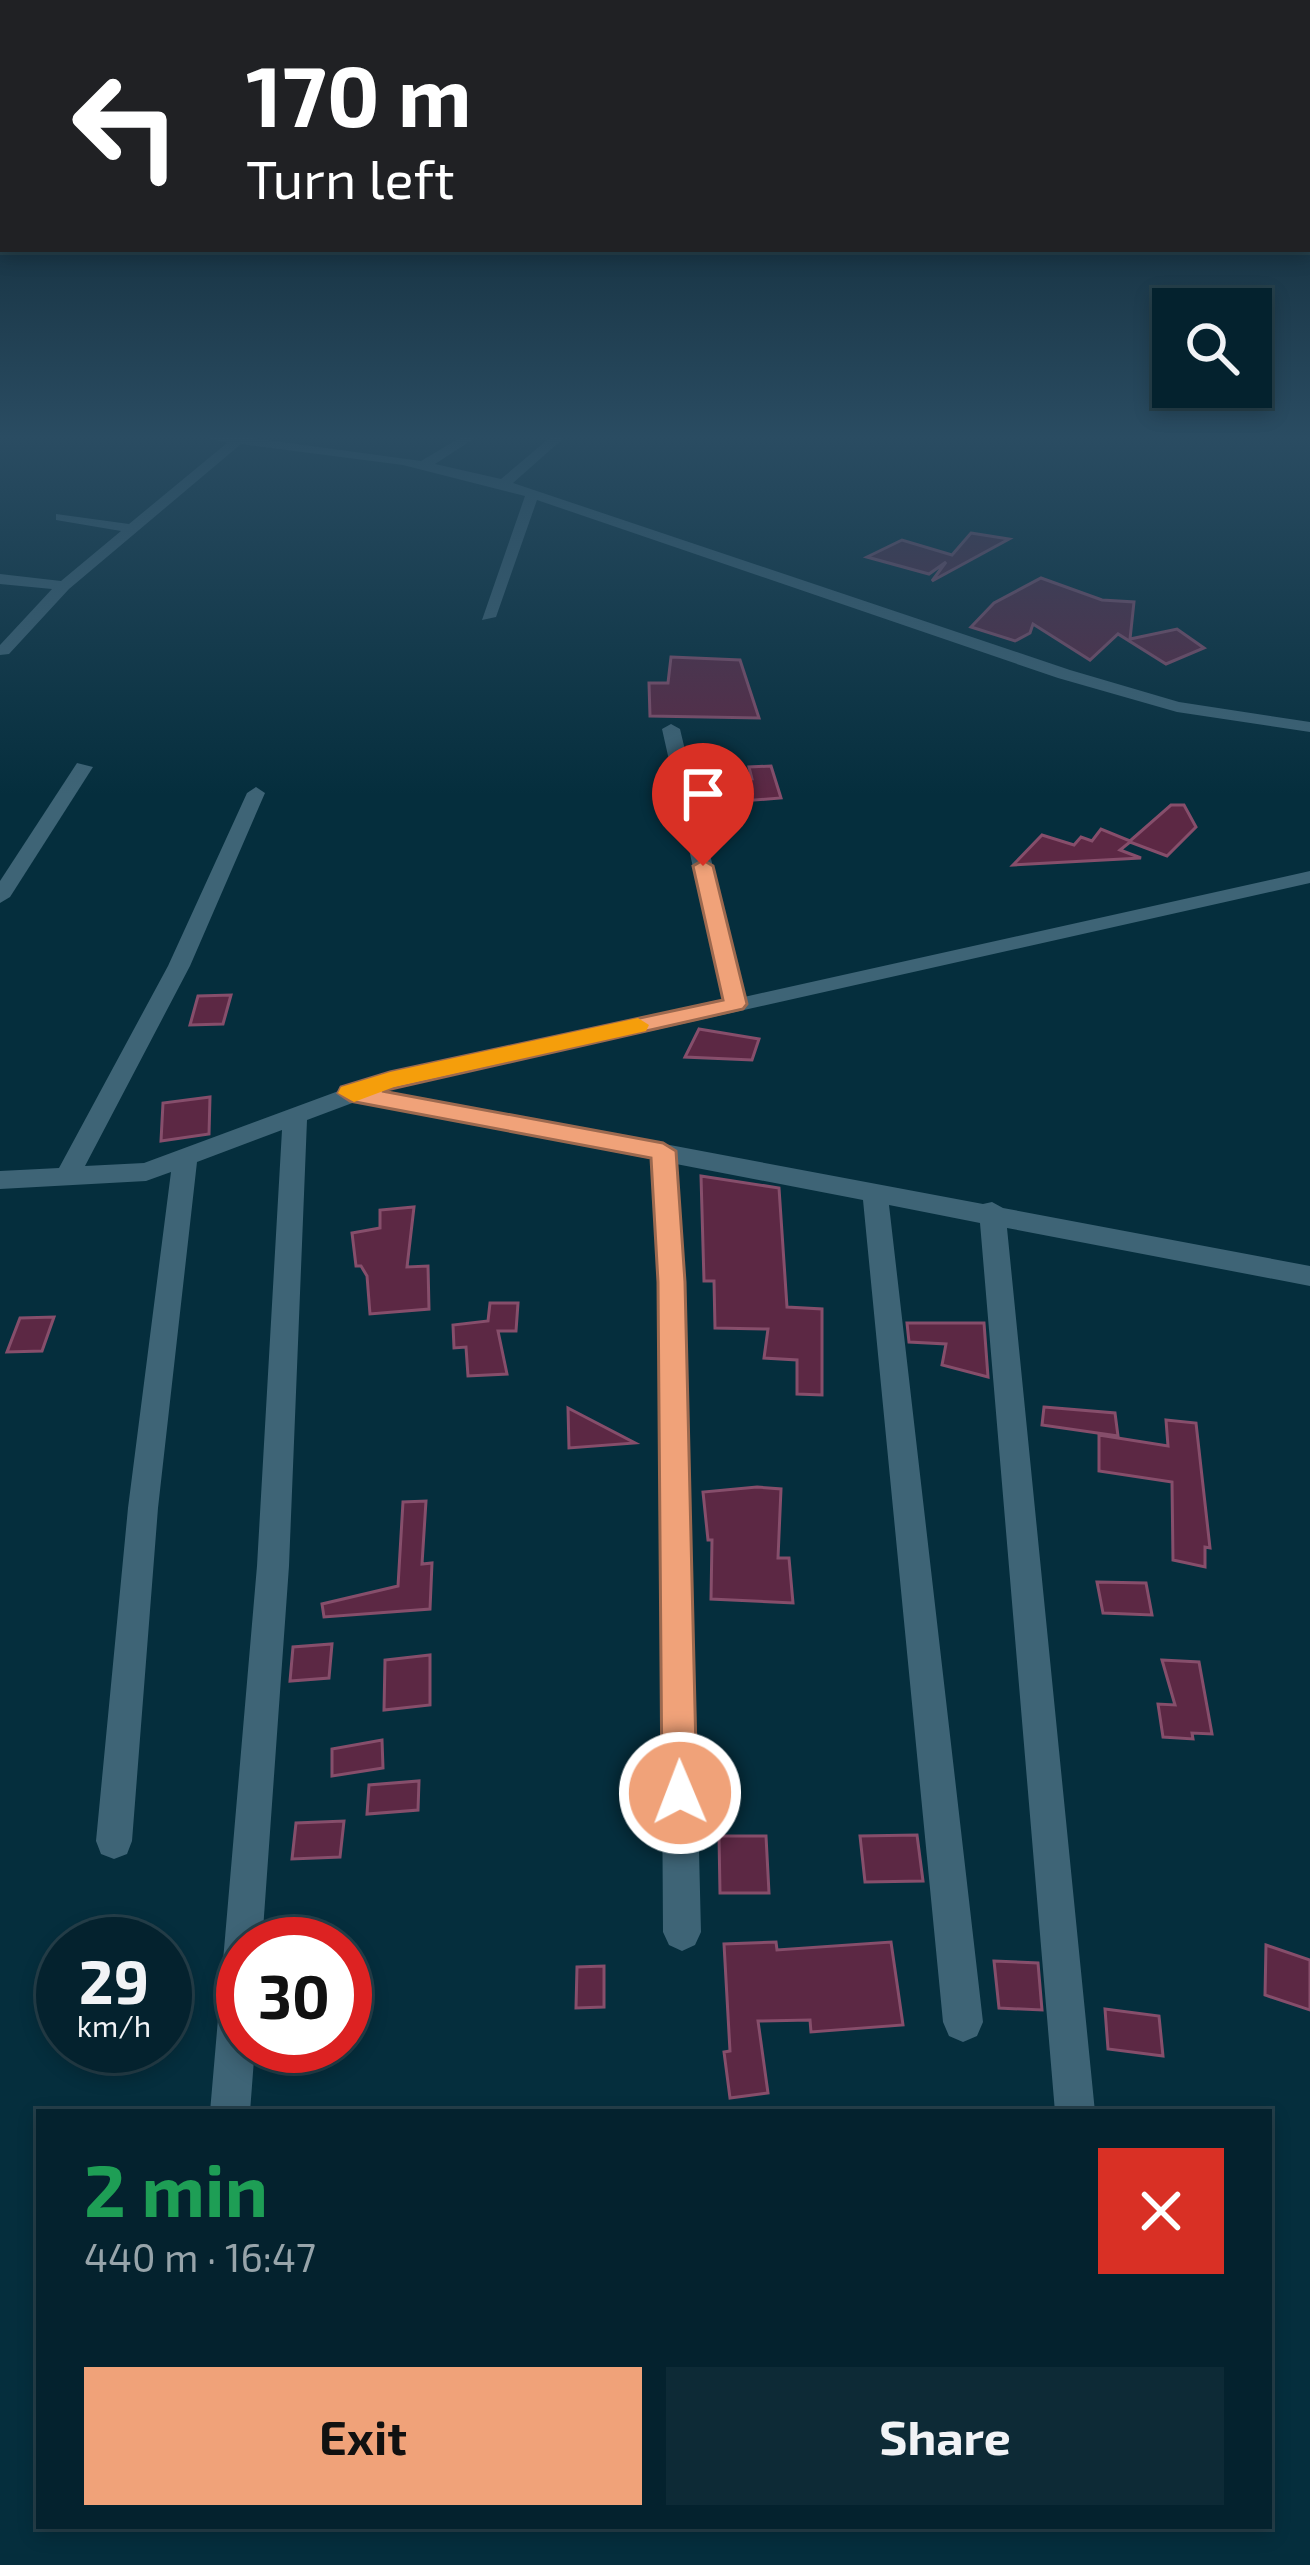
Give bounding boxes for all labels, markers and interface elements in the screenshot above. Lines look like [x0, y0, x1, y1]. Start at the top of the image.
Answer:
text: 170 m [246, 43, 472, 144]
icon: left [48, 48, 204, 204]
text: Turn left [246, 145, 455, 210]
map controls [1152, 288, 1272, 408]
button: search [1152, 288, 1272, 408]
pin [652, 743, 754, 866]
icon: arrive [670, 761, 736, 827]
position arrow [617, 1730, 743, 1856]
speed limit sign: 30 [216, 1917, 372, 2073]
text: 29 [79, 1944, 149, 2016]
text: km/h [77, 2007, 151, 2043]
text: 2 min [84, 2145, 268, 2231]
button: close [1098, 2148, 1224, 2274]
text: 440 m · 16:47 [84, 2233, 316, 2280]
button: Exit [84, 2367, 642, 2505]
button: Share [666, 2367, 1224, 2505]

